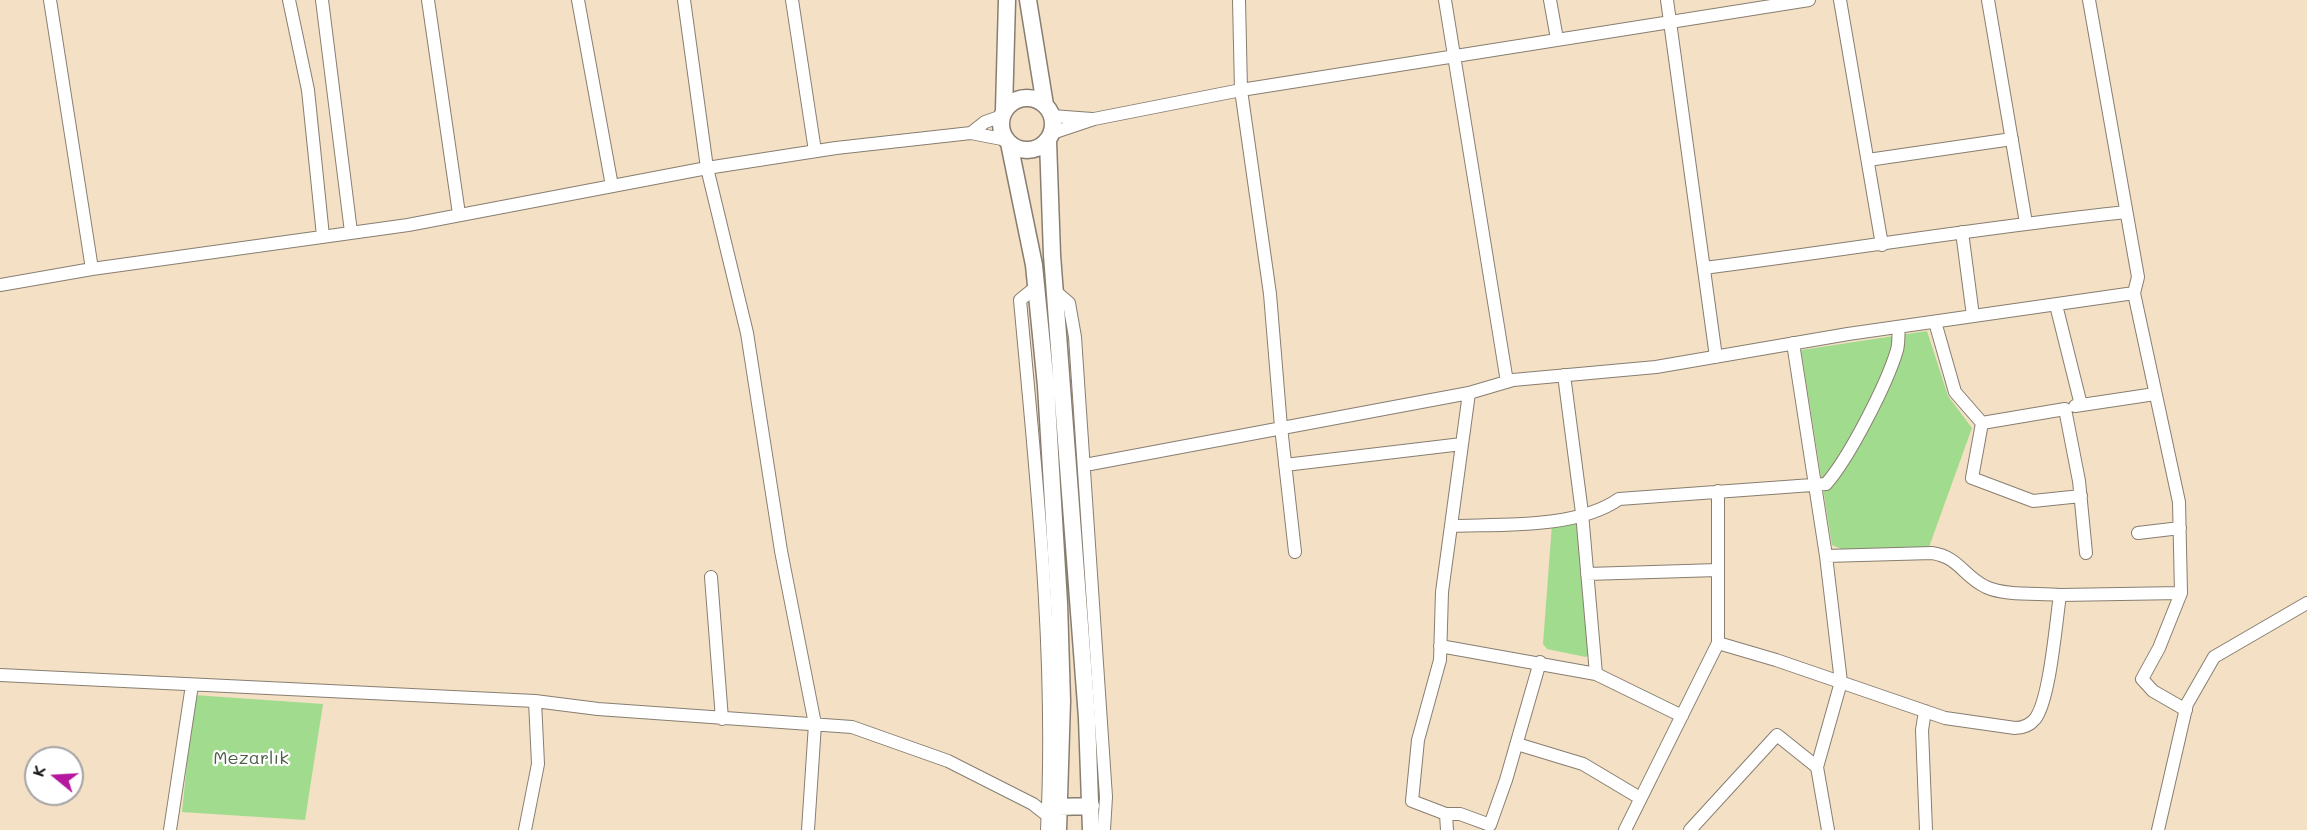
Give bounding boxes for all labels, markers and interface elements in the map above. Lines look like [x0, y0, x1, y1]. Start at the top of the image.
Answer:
north arrow [24, 746, 84, 806]
park label: Mezarlık [213, 747, 289, 769]
text: K [27, 763, 50, 779]

